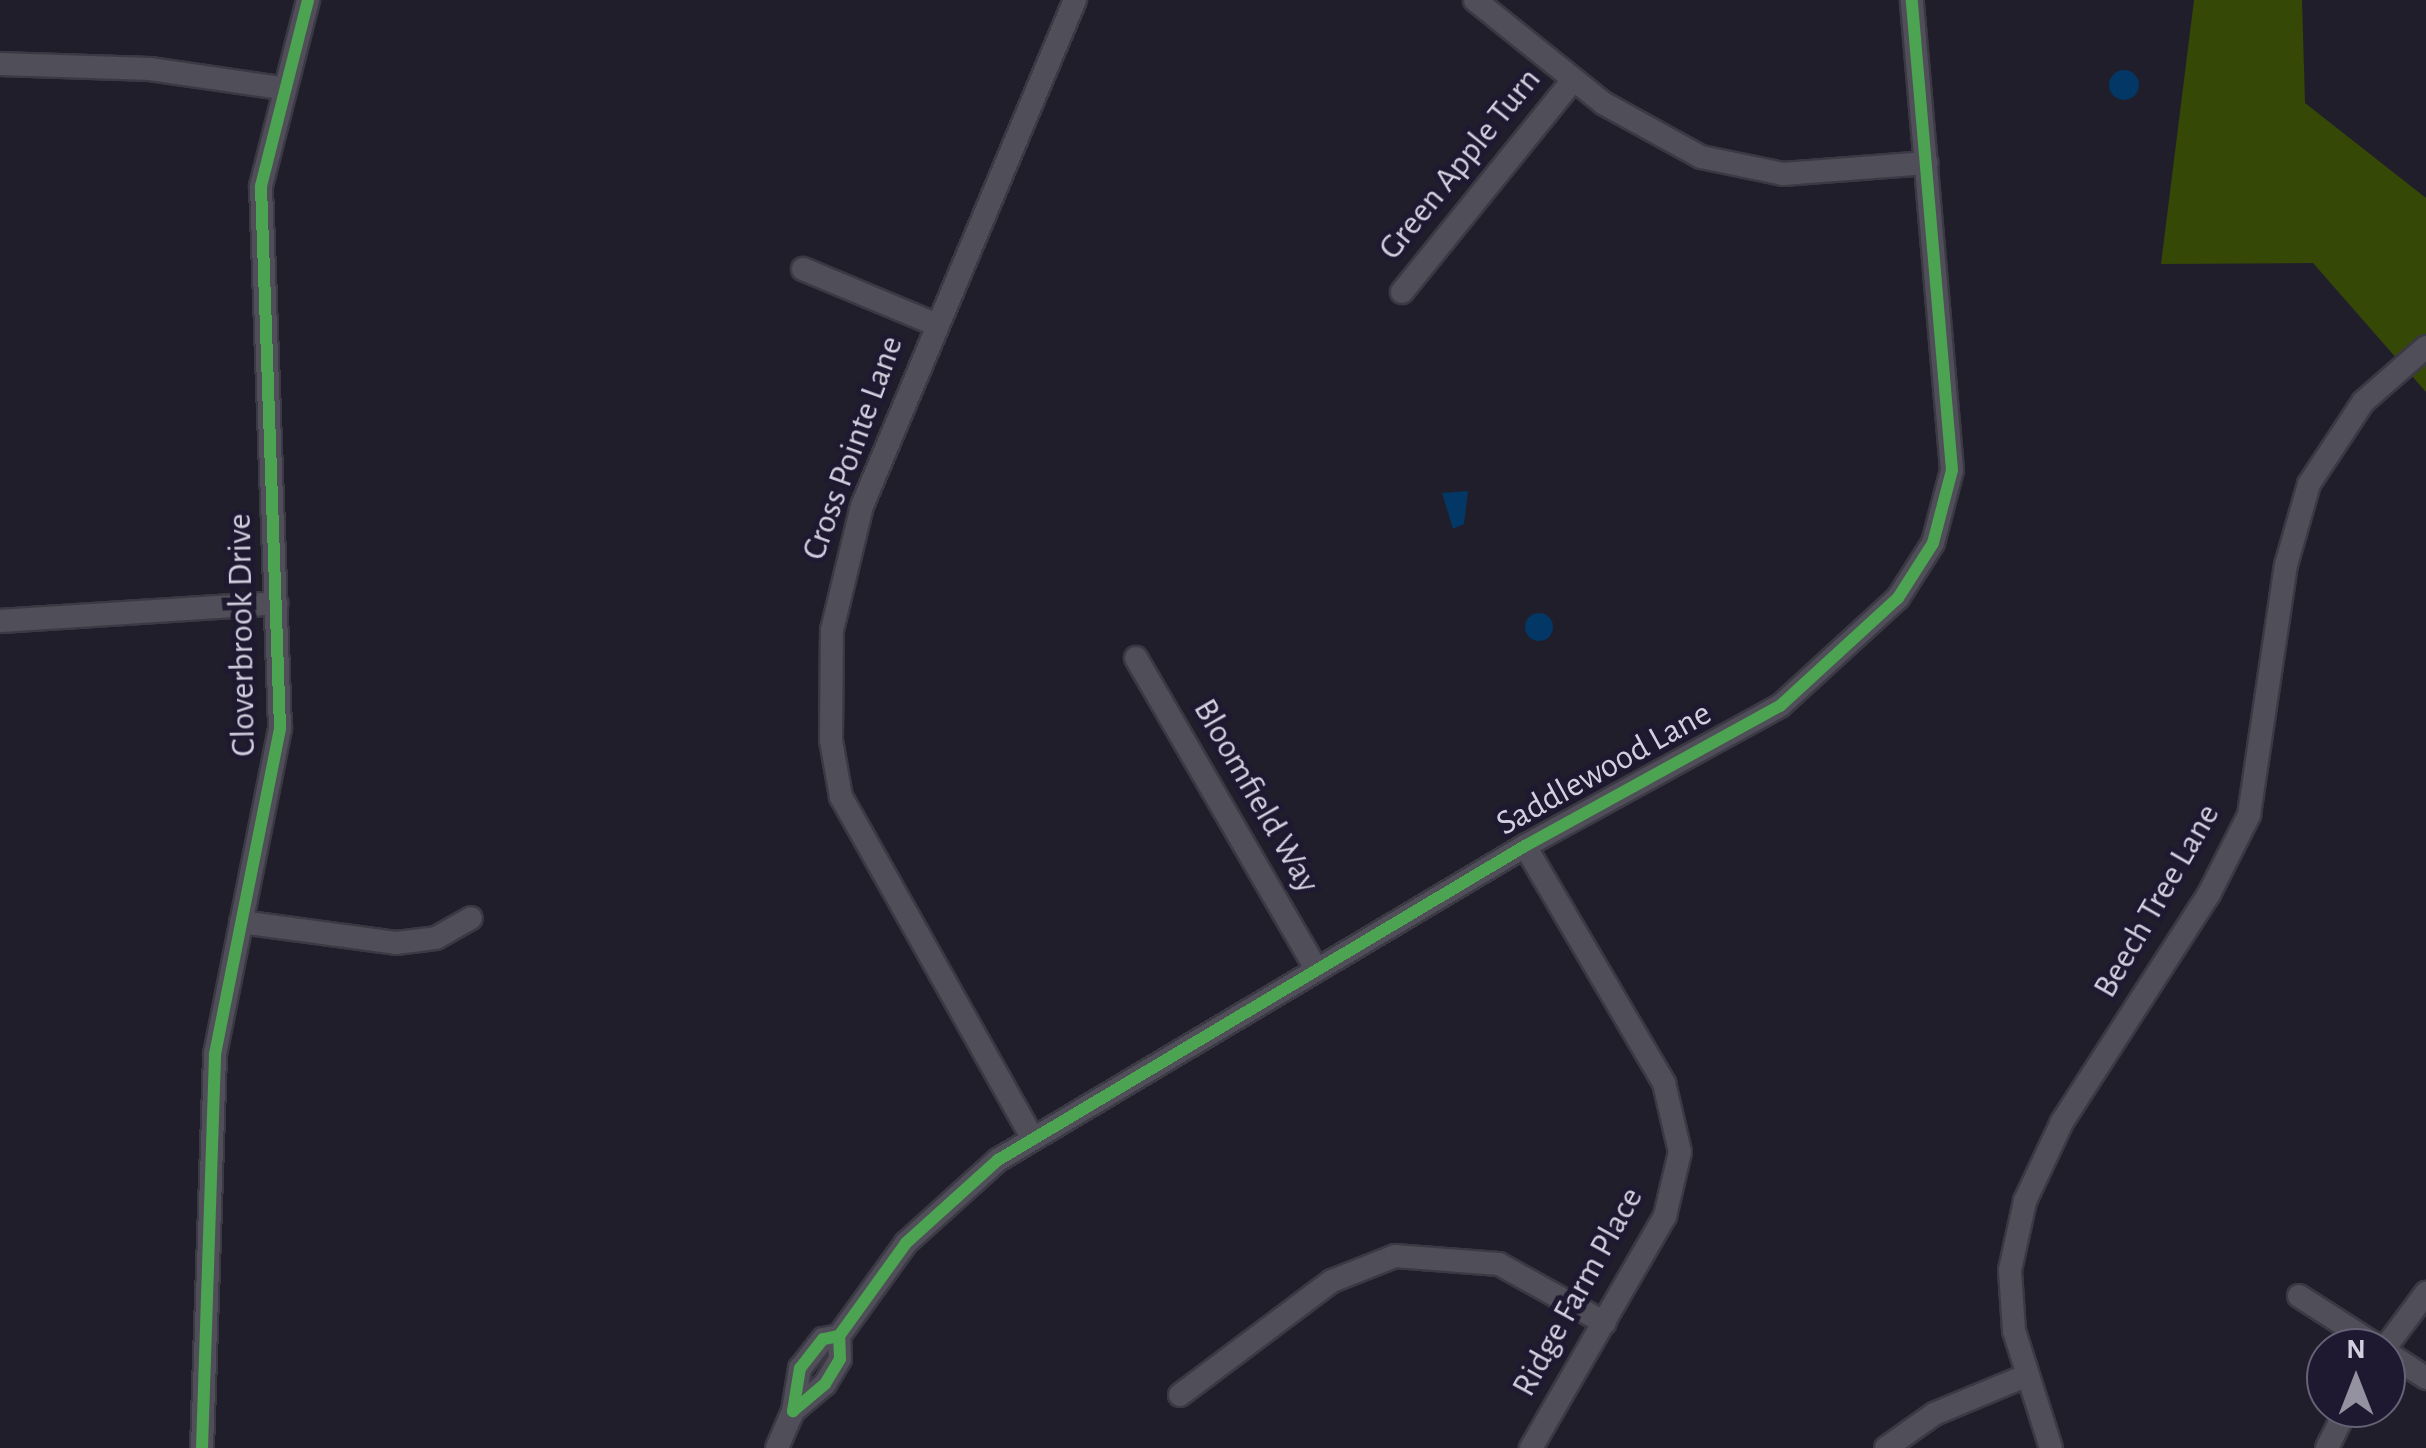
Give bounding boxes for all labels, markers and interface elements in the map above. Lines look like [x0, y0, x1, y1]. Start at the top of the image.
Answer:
street label: Green Apple Turn [1370, 60, 1550, 268]
street label: Cross Pointe Lane [793, 330, 913, 566]
street label: Cloverbrook Drive [219, 513, 265, 757]
street label: Bloomfield Way [1184, 691, 1328, 901]
street label: Saddlewood Lane [1489, 693, 1719, 845]
street label: Beech Tree Lane [2085, 797, 2229, 1005]
street label: Ridge Farm Place [1503, 1180, 1653, 1404]
north arrow [2306, 1328, 2406, 1428]
text: N [2346, 1336, 2366, 1364]

